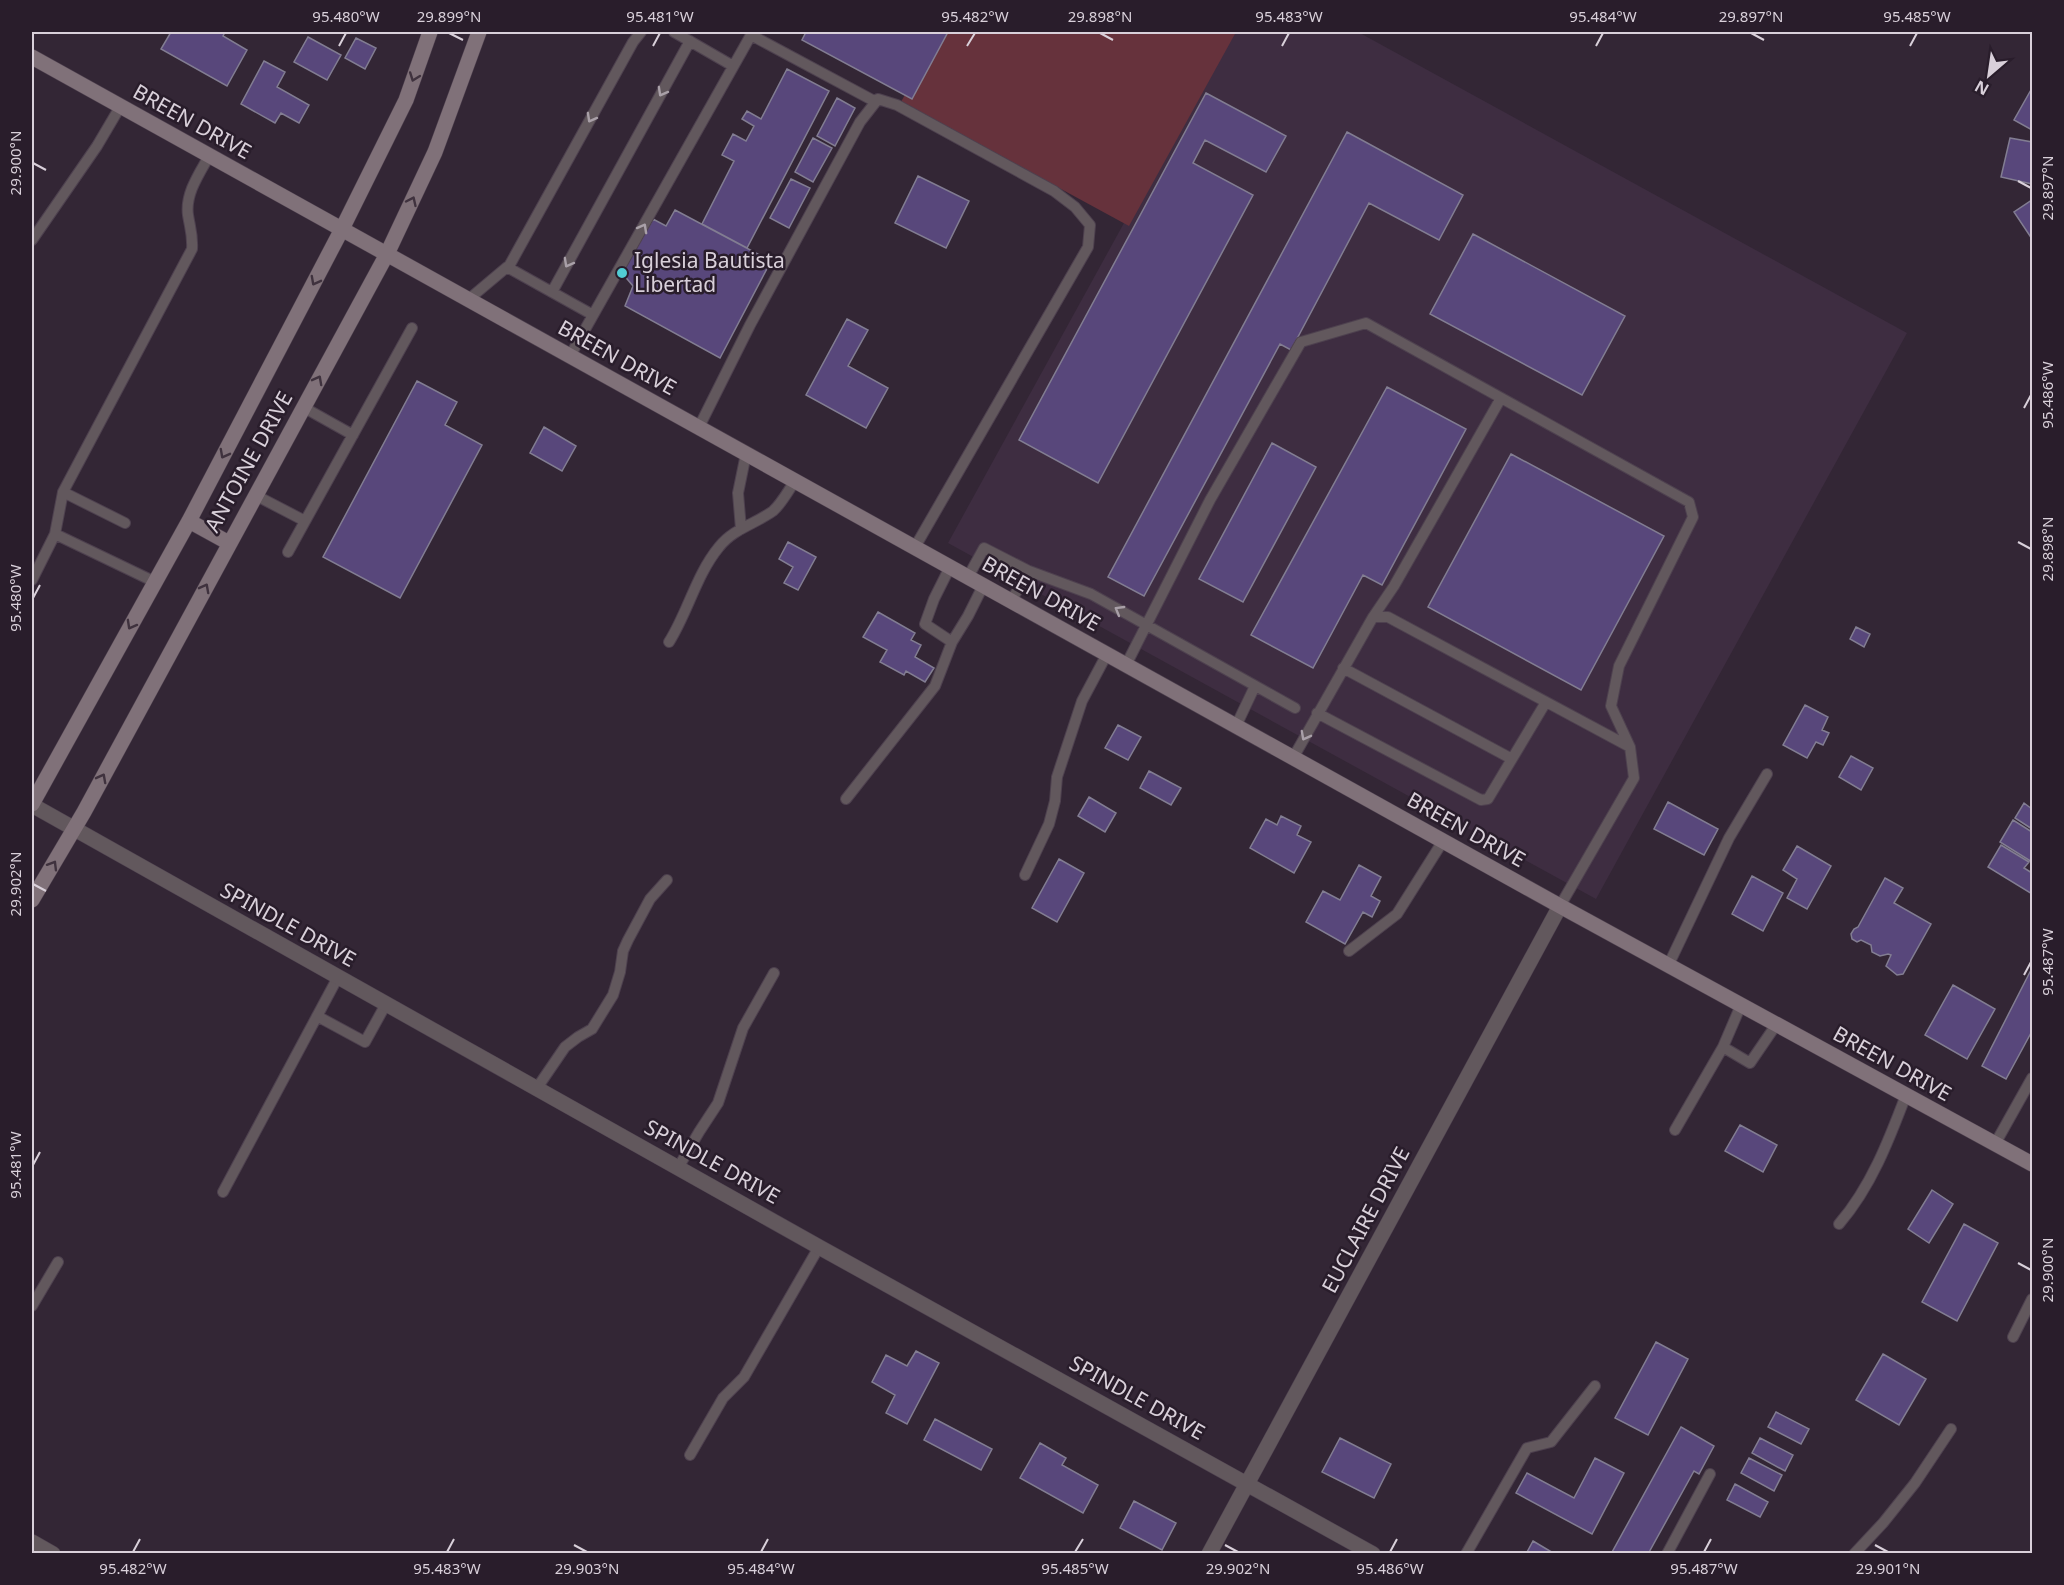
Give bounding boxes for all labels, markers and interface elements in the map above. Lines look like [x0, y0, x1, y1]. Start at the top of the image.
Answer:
text: 95.480°W [312, 6, 380, 26]
text: 29.899°N [417, 6, 481, 26]
text: 95.481°W [626, 6, 694, 26]
text: 95.482°W [941, 6, 1009, 26]
text: 29.898°N [1068, 6, 1132, 26]
text: 95.483°W [1255, 6, 1323, 26]
text: 95.484°W [1569, 6, 1637, 26]
text: 29.897°N [1719, 6, 1783, 26]
text: 95.485°W [1883, 6, 1951, 26]
north arrow [1959, 45, 2019, 105]
one-way arrow [409, 71, 422, 82]
text: N [1971, 75, 1993, 101]
street label: BREEN DRIVE [128, 77, 257, 165]
one-way arrow [658, 86, 669, 96]
one-way arrow [587, 112, 598, 122]
text: 29.900°N [5, 131, 25, 195]
text: 29.897°N [2037, 156, 2057, 220]
one-way arrow [404, 196, 416, 207]
one-way arrow [636, 224, 647, 234]
place label: Iglesia Bautista Libertad [634, 246, 785, 298]
one-way arrow [564, 257, 575, 267]
marker: Iglesia Bautista Libertad [615, 266, 629, 280]
one-way arrow [311, 275, 322, 286]
street label: BREEN DRIVE [553, 313, 682, 401]
text: 95.486°W [2037, 361, 2057, 429]
one-way arrow [311, 376, 322, 386]
street label: ANTOINE DRIVE [198, 386, 298, 537]
one-way arrow [220, 448, 232, 459]
text: 29.898°N [2037, 517, 2057, 581]
street label: BREEN DRIVE [977, 549, 1106, 637]
text: 95.480°W [5, 564, 25, 632]
one-way arrow [198, 584, 209, 594]
one-way arrow [1115, 606, 1125, 617]
one-way arrow [127, 619, 138, 630]
one-way arrow [1301, 729, 1312, 740]
one-way arrow [95, 774, 106, 784]
street label: BREEN DRIVE [1402, 785, 1531, 873]
text: 29.902°N [5, 852, 25, 916]
one-way arrow [45, 861, 57, 871]
street label: SPINDLE DRIVE [216, 875, 361, 973]
text: 95.487°W [2037, 928, 2057, 996]
street label: BREEN DRIVE [1828, 1019, 1957, 1107]
street label: SPINDLE DRIVE [640, 1112, 785, 1210]
text: 95.481°W [5, 1131, 25, 1199]
street label: EUCLAIRE DRIVE [1315, 1142, 1415, 1298]
text: 29.900°N [2037, 1238, 2057, 1302]
street label: SPINDLE DRIVE [1065, 1348, 1210, 1446]
text: 95.482°W [99, 1558, 167, 1578]
text: 95.483°W [413, 1558, 481, 1578]
text: 29.903°N [555, 1558, 619, 1578]
text: 95.484°W [727, 1558, 795, 1578]
text: 95.485°W [1041, 1558, 1109, 1578]
text: 29.902°N [1206, 1558, 1270, 1578]
text: 95.486°W [1356, 1558, 1424, 1578]
text: 95.487°W [1670, 1558, 1738, 1578]
text: 29.901°N [1856, 1558, 1920, 1578]

